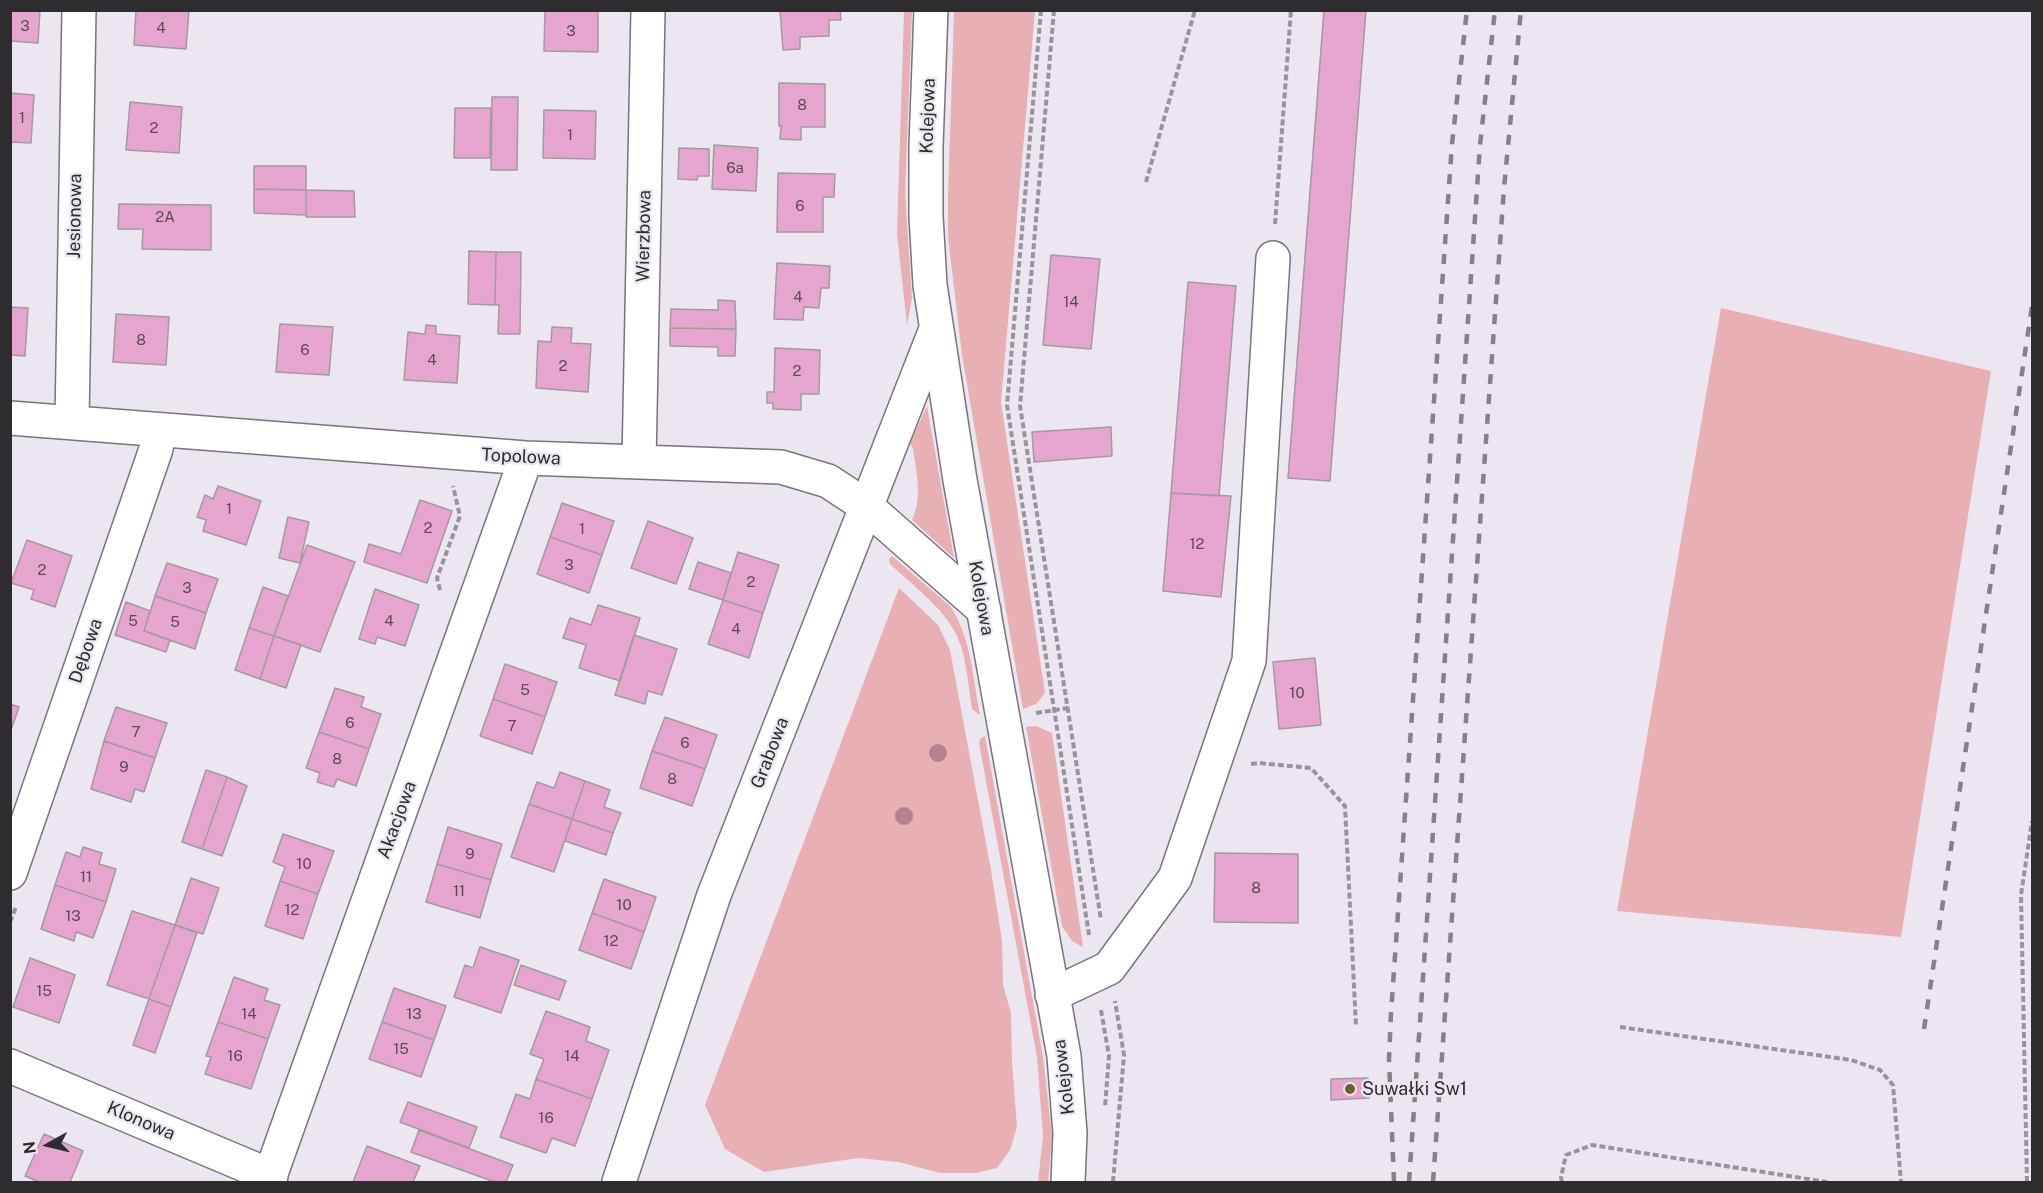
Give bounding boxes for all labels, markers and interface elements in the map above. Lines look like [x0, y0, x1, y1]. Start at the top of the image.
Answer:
house number: 3 [20, 17, 30, 35]
house number: 4 [156, 19, 166, 37]
house number: 3 [566, 22, 576, 40]
street label: Kolejowa [916, 78, 940, 154]
house number: 8 [797, 96, 807, 114]
house number: 1 [19, 109, 25, 127]
house number: 2 [150, 119, 158, 137]
house number: 1 [567, 126, 573, 144]
house number: 6a [726, 159, 744, 177]
street label: Jesionowa [63, 173, 87, 259]
street label: Wierzbowa [632, 190, 656, 282]
house number: 6 [795, 197, 805, 215]
house number: 2A [155, 208, 175, 226]
house number: 4 [793, 288, 803, 306]
house number: 14 [1063, 293, 1079, 311]
house number: 8 [136, 331, 146, 349]
house number: 6 [300, 341, 310, 359]
house number: 4 [427, 351, 437, 369]
house number: 2 [559, 357, 567, 375]
house number: 2 [793, 362, 801, 380]
street label: Topolowa [481, 444, 561, 470]
house number: 1 [226, 500, 232, 518]
house number: 2 [424, 519, 432, 537]
house number: 1 [579, 520, 585, 538]
house number: 12 [1189, 535, 1205, 553]
house number: 3 [564, 556, 574, 574]
street label: Kolejowa [964, 559, 998, 637]
house number: 2 [38, 561, 46, 579]
house number: 2 [747, 573, 755, 591]
house number: 3 [182, 579, 192, 597]
house number: 5 [128, 612, 138, 630]
house number: 4 [384, 612, 394, 630]
house number: 5 [170, 613, 180, 631]
street label: Dębowa [65, 616, 107, 686]
house number: 4 [731, 620, 741, 638]
house number: 5 [520, 681, 530, 699]
house number: 10 [1289, 684, 1305, 702]
house number: 6 [345, 714, 355, 732]
street label: Grabowa [747, 714, 793, 792]
house number: 7 [507, 717, 517, 735]
house number: 7 [131, 723, 141, 741]
house number: 6 [680, 734, 690, 752]
house number: 8 [332, 750, 342, 768]
house number: 9 [119, 758, 129, 776]
house number: 8 [667, 770, 677, 788]
street label: Akacjowa [373, 778, 421, 862]
house number: 9 [465, 845, 475, 863]
house number: 10 [296, 855, 312, 873]
house number: 11 [80, 868, 92, 886]
house number: 8 [1251, 879, 1261, 897]
house number: 11 [453, 882, 465, 900]
house number: 10 [616, 896, 632, 914]
house number: 12 [284, 901, 300, 919]
house number: 13 [65, 907, 81, 925]
house number: 12 [603, 932, 619, 950]
house number: 15 [36, 982, 52, 1000]
house number: 14 [241, 1005, 257, 1023]
house number: 13 [406, 1005, 422, 1023]
street label: Kolejowa [1049, 1038, 1079, 1116]
house number: 15 [393, 1040, 409, 1058]
house number: 16 [227, 1047, 243, 1065]
house number: 14 [564, 1047, 580, 1065]
place label: Suwałki Sw1 [1362, 1078, 1467, 1100]
marker: Suwałki Sw1 [1343, 1082, 1357, 1096]
street label: Klonowa [104, 1097, 178, 1145]
house number: 16 [538, 1109, 554, 1127]
north arrow [18, 1115, 78, 1175]
text: N [19, 1140, 40, 1155]

